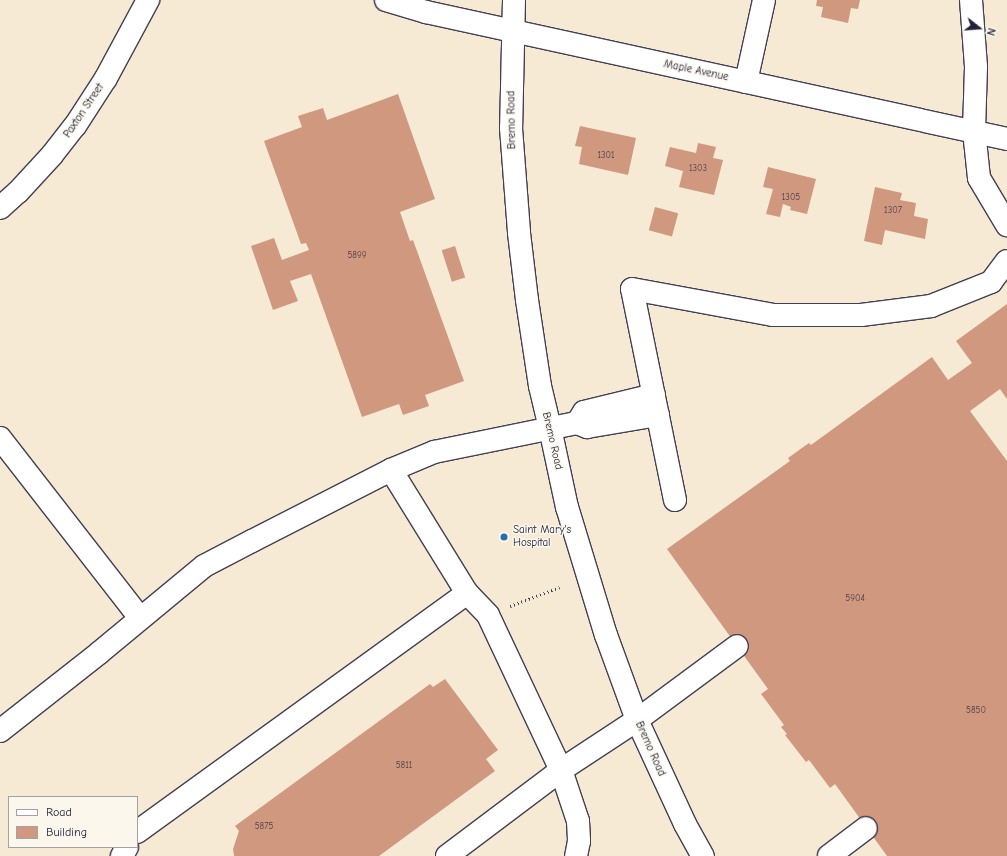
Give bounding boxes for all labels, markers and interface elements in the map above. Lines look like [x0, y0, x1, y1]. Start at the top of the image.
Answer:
north arrow [959, 8, 999, 48]
text: N [984, 26, 998, 37]
street label: Maple Avenue [662, 58, 730, 84]
street label: Paxton Street [61, 81, 107, 141]
street label: Bremo Road [505, 90, 519, 150]
house number: 1301 [597, 150, 615, 160]
house number: 1303 [689, 163, 707, 173]
house number: 1305 [782, 192, 800, 202]
house number: 1307 [884, 205, 902, 215]
house number: 5899 [347, 250, 367, 260]
street label: Bremo Road [539, 411, 565, 471]
place label: Saint Mary's Hospital [513, 524, 571, 550]
marker: Saint Mary's Hospital [498, 531, 510, 543]
house number: 5904 [845, 593, 865, 603]
house number: 5850 [966, 705, 986, 715]
street label: Bremo Road [632, 719, 668, 779]
house number: 5811 [396, 760, 412, 770]
legend [8, 796, 138, 848]
text: Road [46, 805, 72, 819]
house number: 5875 [255, 821, 273, 831]
text: Building [46, 825, 87, 839]

